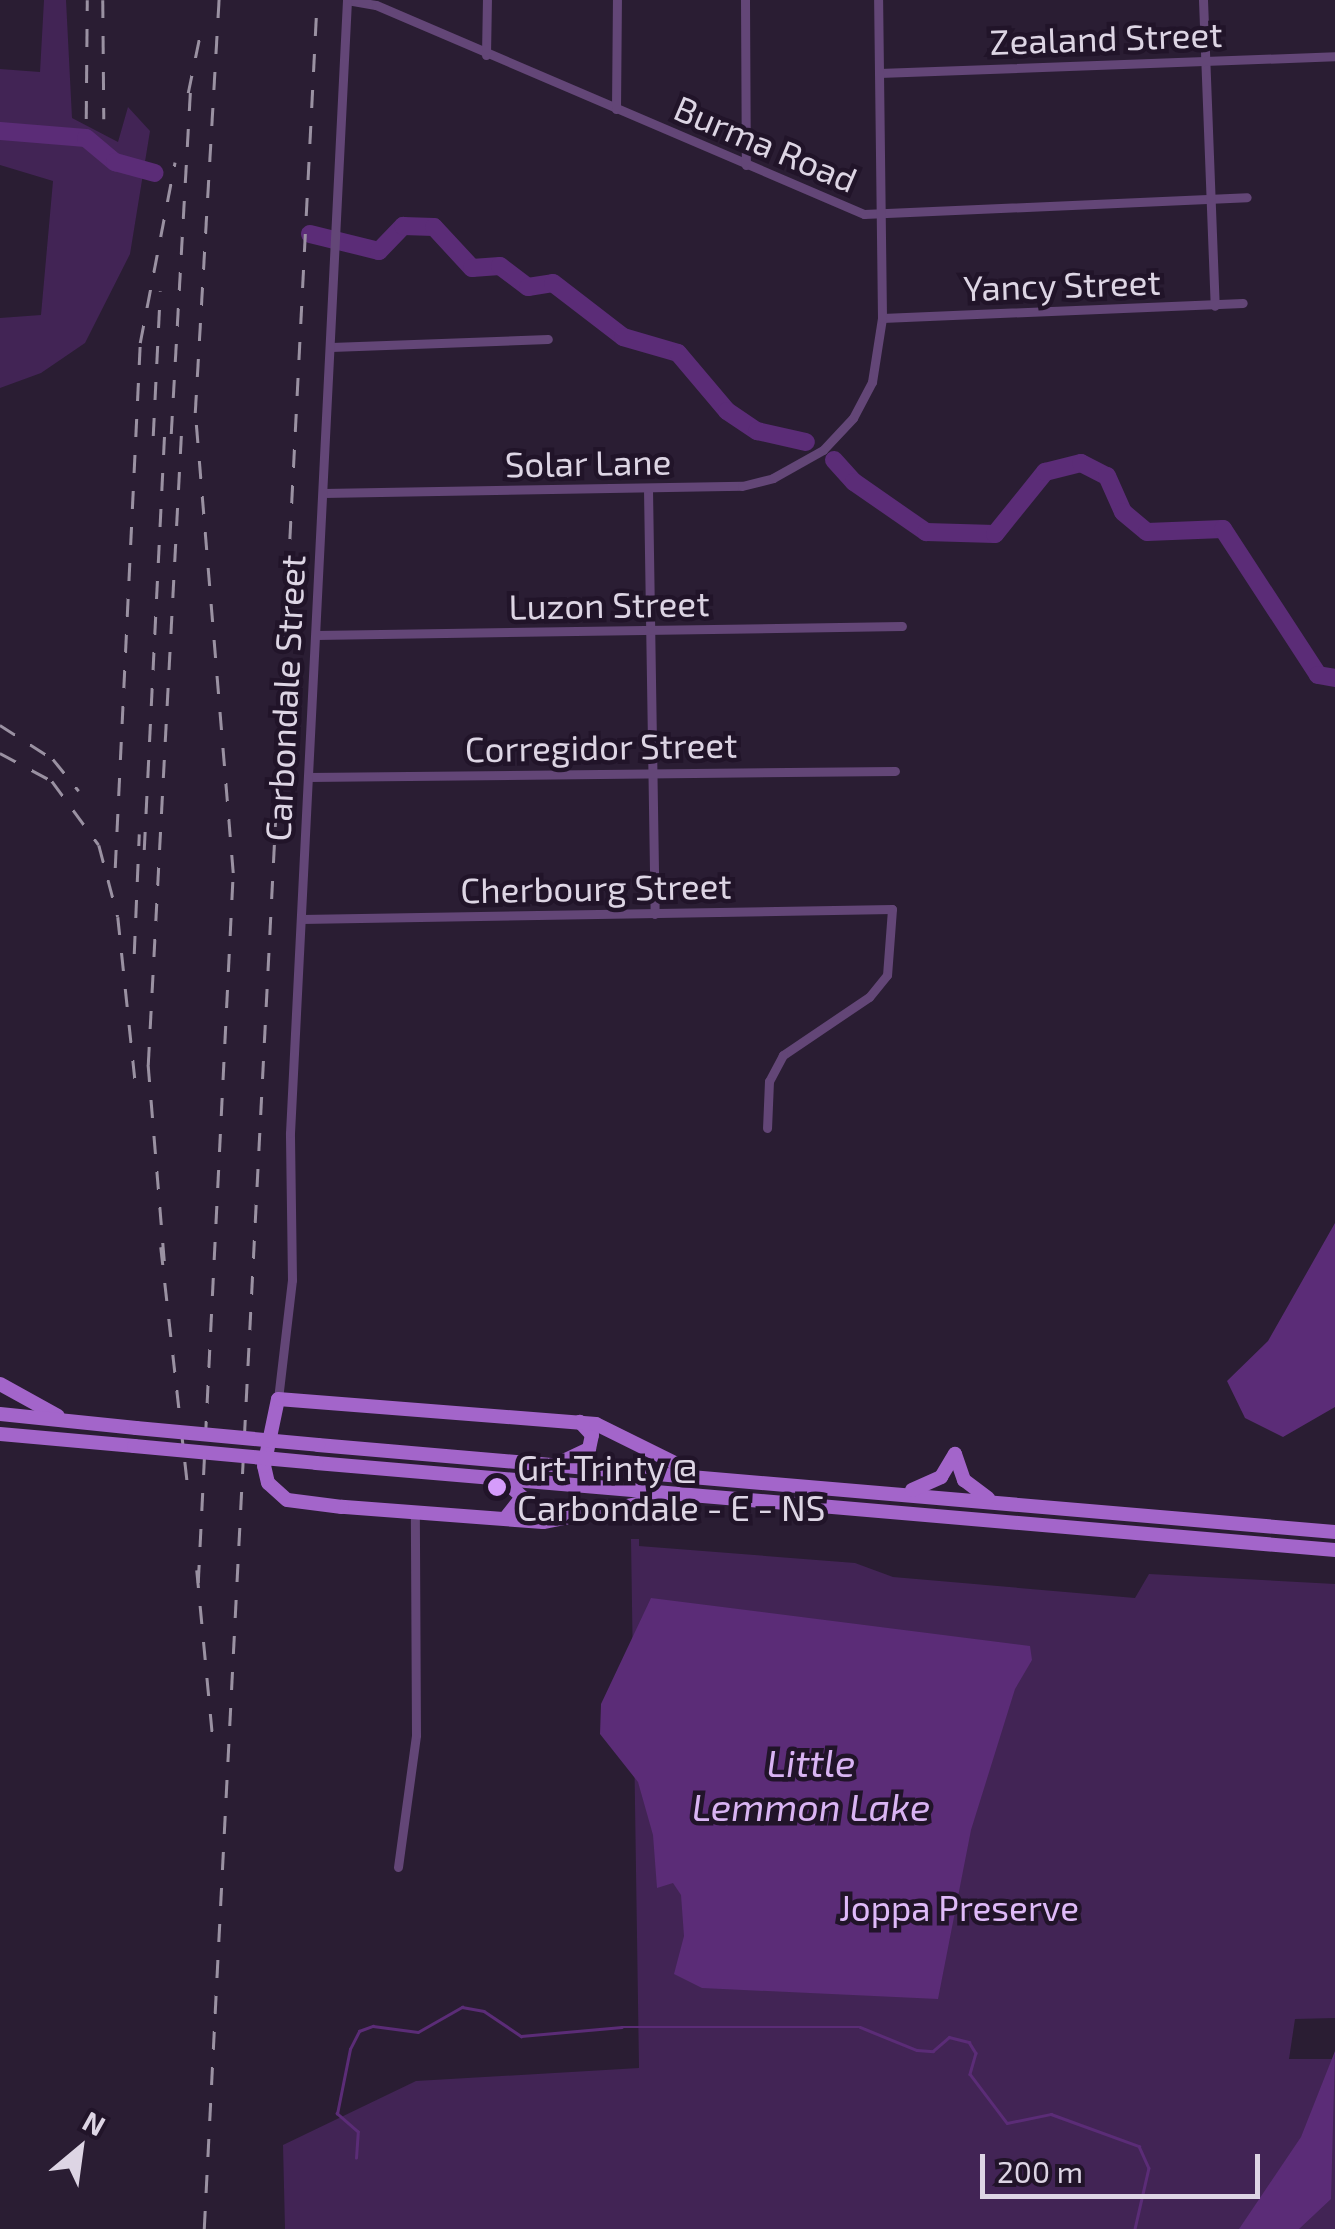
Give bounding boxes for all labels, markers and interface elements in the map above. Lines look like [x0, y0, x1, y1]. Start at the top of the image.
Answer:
street label: Zealand Street [989, 12, 1223, 62]
street label: Burma Road [669, 86, 863, 200]
street label: Yancy Street [962, 260, 1162, 308]
street label: Solar Lane [504, 440, 672, 484]
street label: Carbondale Street [256, 554, 312, 842]
street label: Luzon Street [508, 581, 710, 627]
street label: Corregidor Street [464, 723, 738, 769]
street label: Cherbourg Street [460, 864, 732, 910]
place label: Grt Trinty @ Carbondale - E - NS [517, 1446, 825, 1528]
marker: Grt Trinty @ Carbondale - E - NS [486, 1476, 508, 1498]
water label: Little Lemmon Lake [692, 1740, 930, 1830]
park label: Joppa Preserve [839, 1886, 1079, 1928]
north arrow [30, 2099, 130, 2199]
text: N [77, 2103, 112, 2143]
scale bar [985, 2134, 1265, 2196]
text: 200 m [997, 2153, 1083, 2189]

